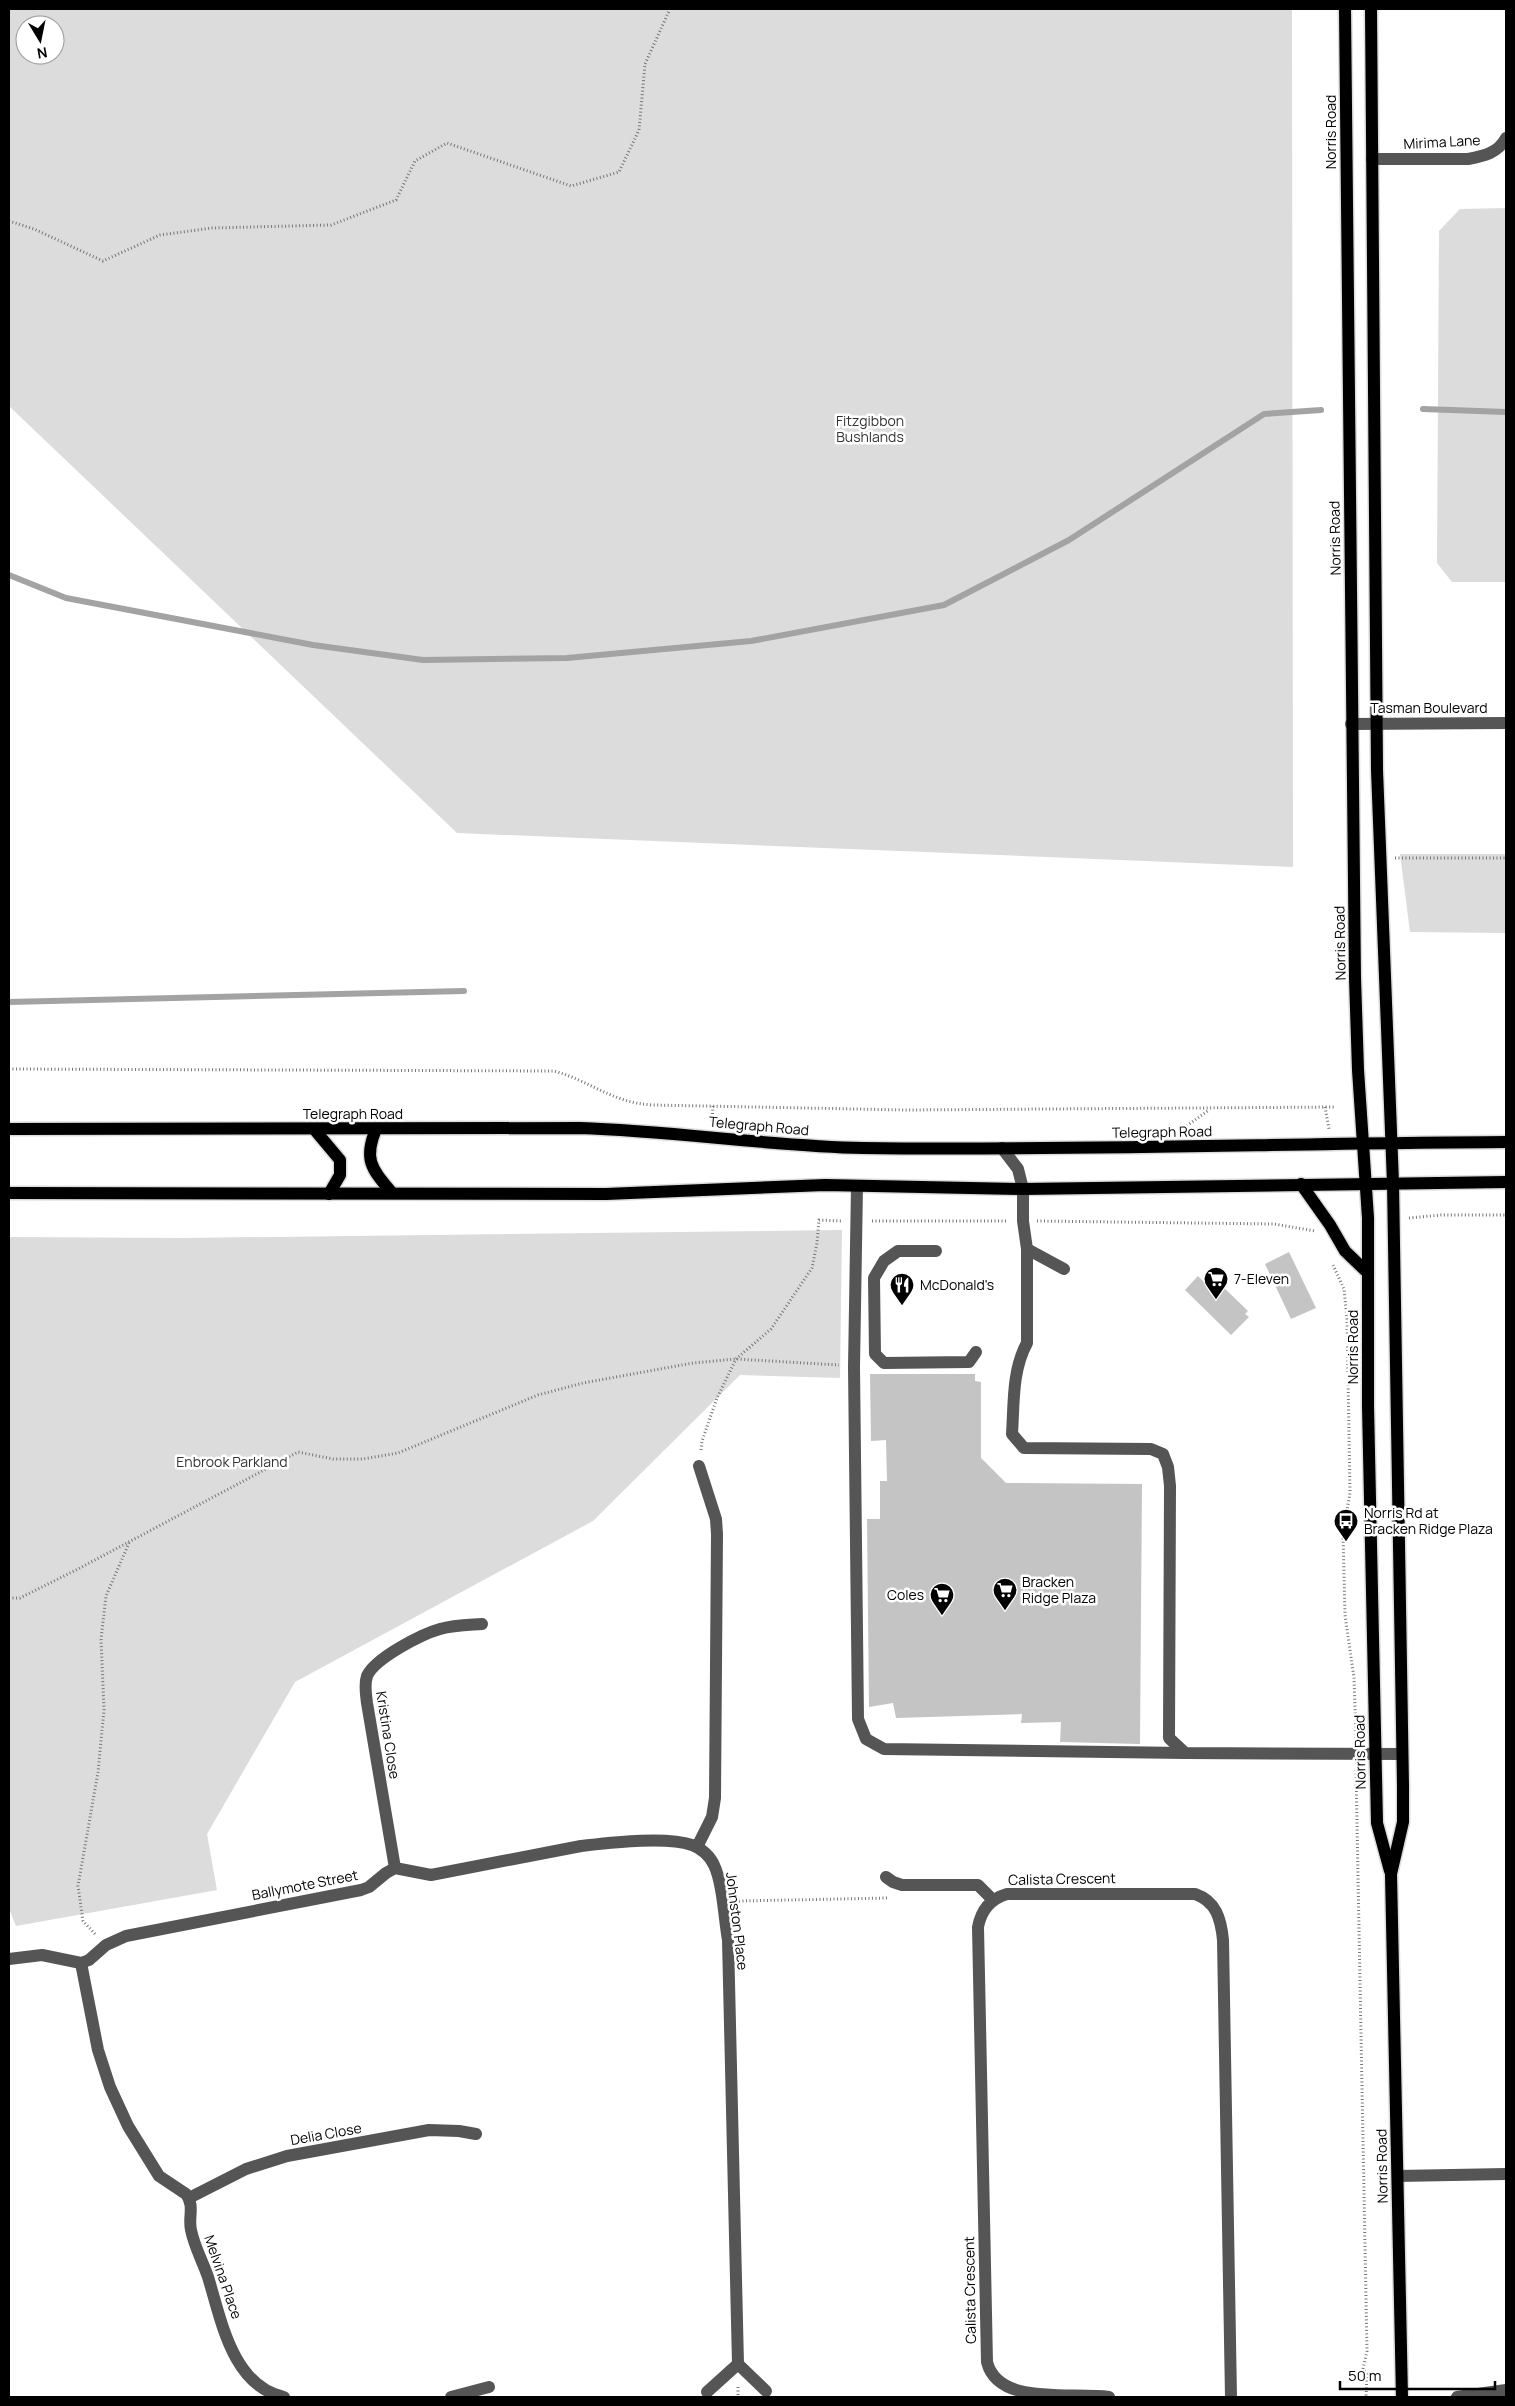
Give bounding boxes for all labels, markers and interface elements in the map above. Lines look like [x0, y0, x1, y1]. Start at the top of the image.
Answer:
north arrow [15, 15, 65, 65]
text: N [36, 43, 49, 64]
street label: Norris Road [1321, 95, 1340, 169]
street label: Mirima Lane [1403, 130, 1481, 153]
park label: Fitzgibbon Bushlands [836, 411, 904, 446]
street label: Norris Road [1324, 501, 1345, 575]
street label: Tasman Boulevard [1370, 698, 1488, 717]
street label: Norris Road [1329, 906, 1350, 980]
street label: Telegraph Road [303, 1104, 403, 1123]
street label: Telegraph Road [708, 1112, 810, 1139]
street label: Telegraph Road [1112, 1121, 1212, 1142]
supermarket icon: 7-Eleven [1203, 1266, 1229, 1300]
place label: 7-Eleven [1234, 1269, 1289, 1288]
restaurant icon: McDonald's [889, 1272, 915, 1306]
place label: McDonald's [920, 1275, 994, 1294]
street label: Norris Road [1343, 1310, 1362, 1384]
park label: Enbrook Parkland [176, 1452, 288, 1471]
place label: Norris Rd at Bracken Ridge Plaza [1364, 1503, 1493, 1538]
bus stop icon: Norris Rd at Bracken Ridge Plaza [1333, 1508, 1359, 1542]
place label: Bracken Ridge Plaza [1022, 1572, 1096, 1607]
supermarket icon: Bracken Ridge Plaza [992, 1577, 1018, 1611]
supermarket icon: Coles [929, 1582, 955, 1616]
place label: Coles [887, 1585, 924, 1604]
street label: Kristina Close [372, 1690, 405, 1780]
street label: Norris Road [1349, 1715, 1370, 1789]
street label: Ballymote Street [250, 1865, 360, 1904]
street label: Calista Crescent [1008, 1868, 1116, 1889]
street label: Johnston Place [722, 1871, 753, 1971]
street label: Delia Close [289, 2118, 363, 2149]
street label: Norris Road [1371, 2129, 1392, 2203]
street label: Melvina Place [200, 2232, 247, 2321]
street label: Calista Crescent [959, 2236, 980, 2344]
scale bar [1340, 2358, 1495, 2390]
text: 50 m [1348, 2365, 1382, 2386]

